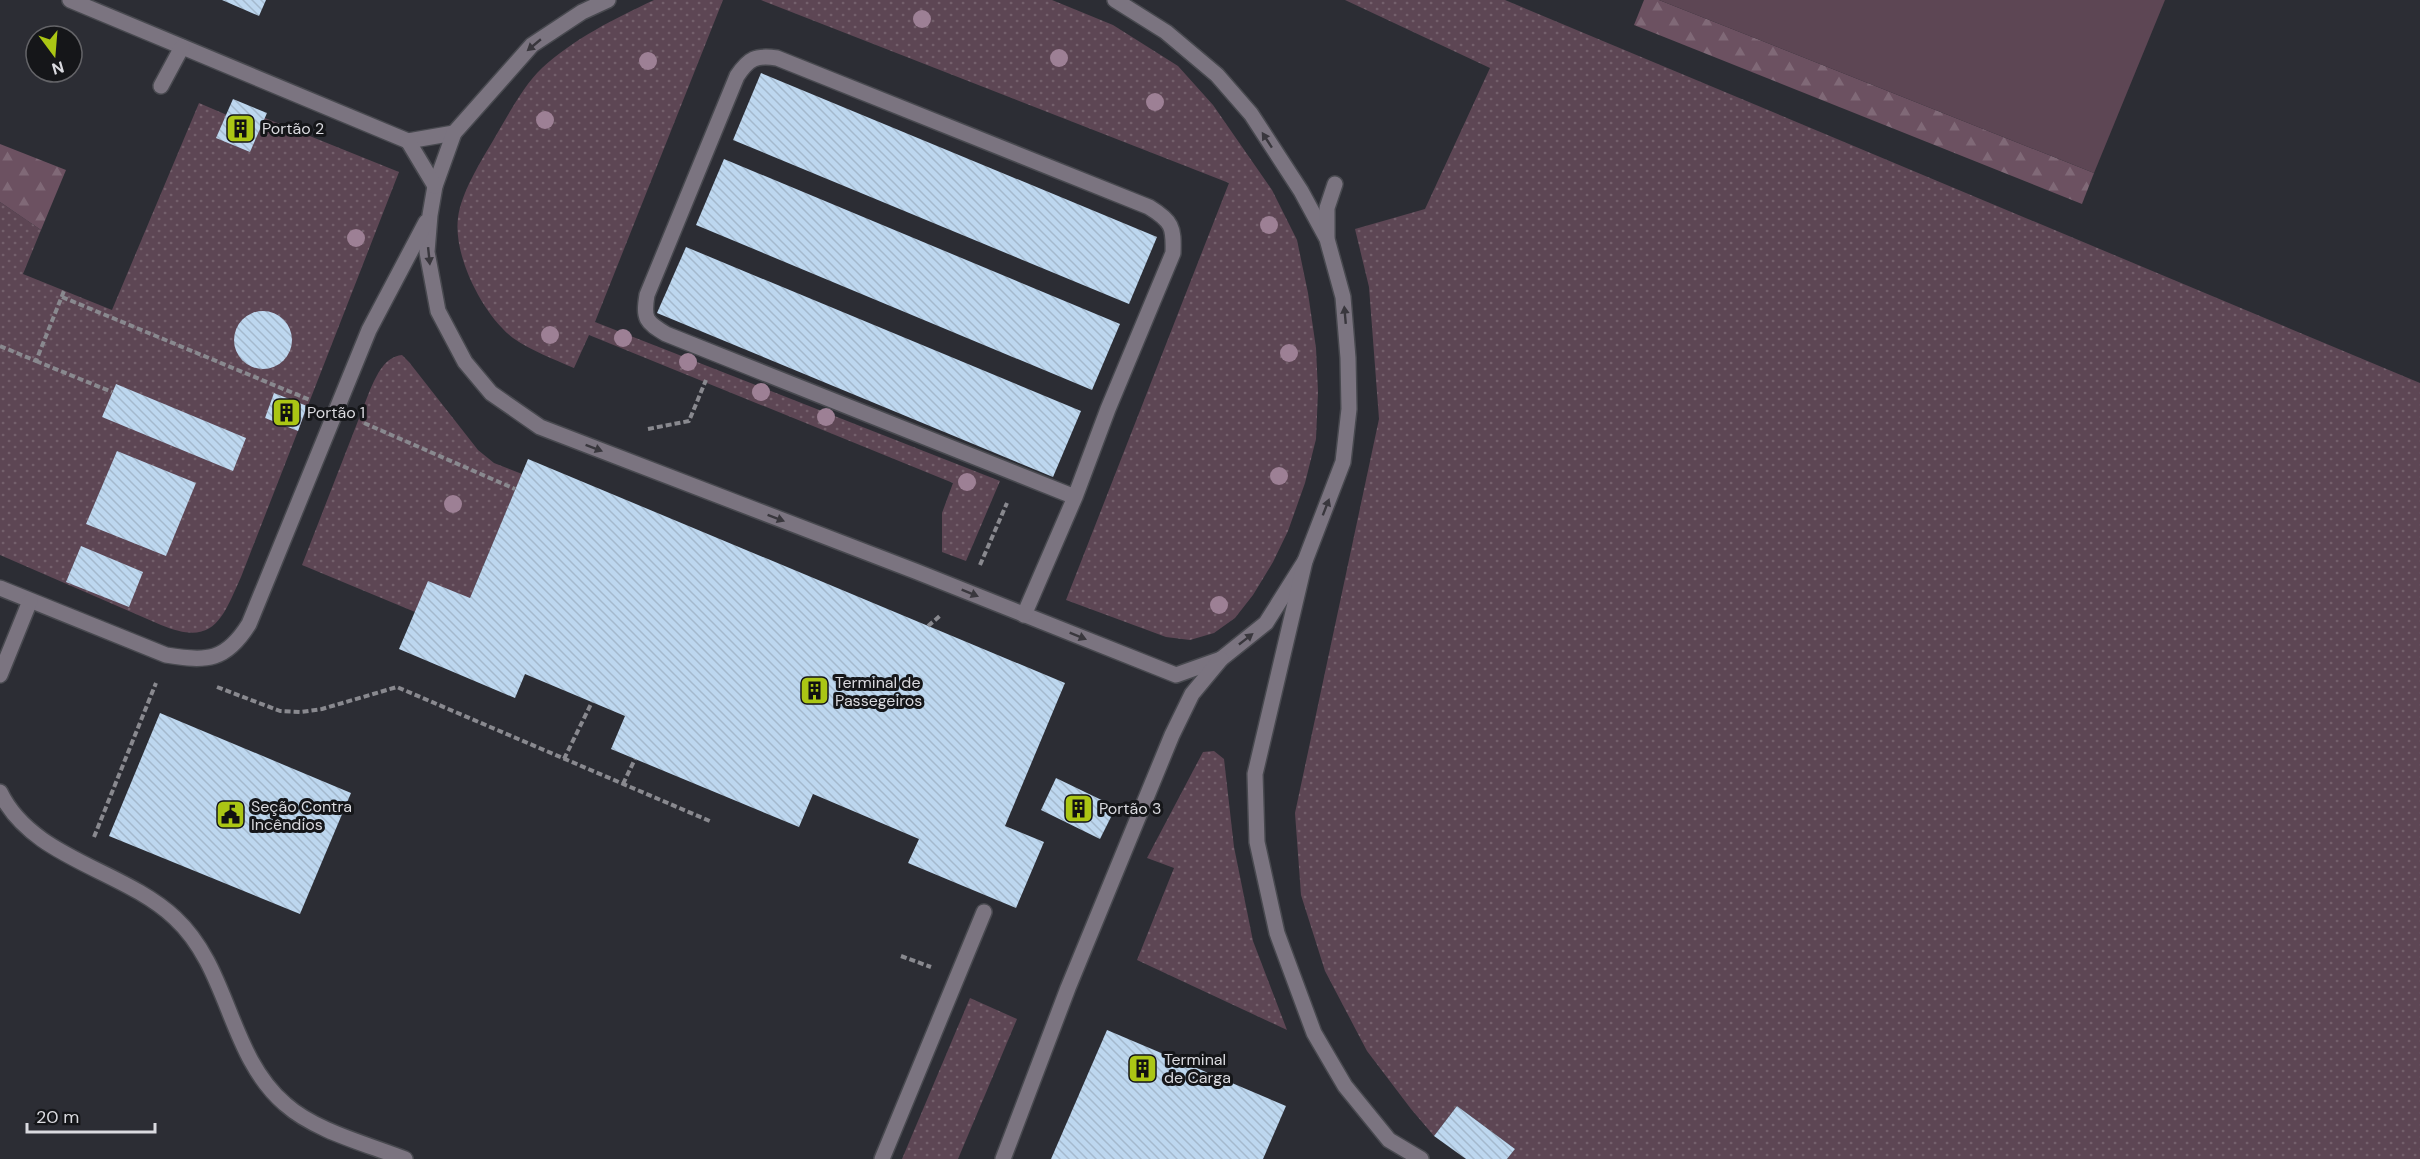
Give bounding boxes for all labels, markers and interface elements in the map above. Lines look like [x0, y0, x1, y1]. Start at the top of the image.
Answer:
north arrow [24, 24, 84, 84]
one-way arrow [526, 38, 542, 51]
text: N [49, 56, 67, 80]
building icon: Portão 2 [225, 112, 257, 144]
place label: Portão 2 [262, 118, 324, 139]
one-way arrow [1261, 132, 1273, 148]
one-way arrow [424, 247, 433, 266]
one-way arrow [1340, 306, 1350, 325]
building icon: Portão 1 [270, 396, 302, 428]
place label: Portão 1 [307, 402, 365, 423]
one-way arrow [586, 444, 604, 454]
one-way arrow [1322, 498, 1331, 516]
one-way arrow [768, 513, 786, 523]
one-way arrow [961, 588, 979, 598]
one-way arrow [1070, 631, 1088, 641]
one-way arrow [1238, 633, 1254, 646]
place label: Terminal de Passegeiros [835, 672, 922, 711]
building icon: Terminal de Passegeiros [798, 675, 830, 707]
building icon: Portão 3 [1062, 792, 1094, 824]
place label: Seção Contra Incêndios [251, 796, 352, 835]
place label: Portão 3 [1099, 798, 1161, 819]
public building icon: Seção Contra Incêndios [214, 799, 246, 831]
place label: Terminal de Carga [1164, 1049, 1231, 1088]
building icon: Terminal de Carga [1127, 1052, 1159, 1084]
scale bar [27, 1096, 154, 1134]
text: 20 m [36, 1105, 79, 1129]

